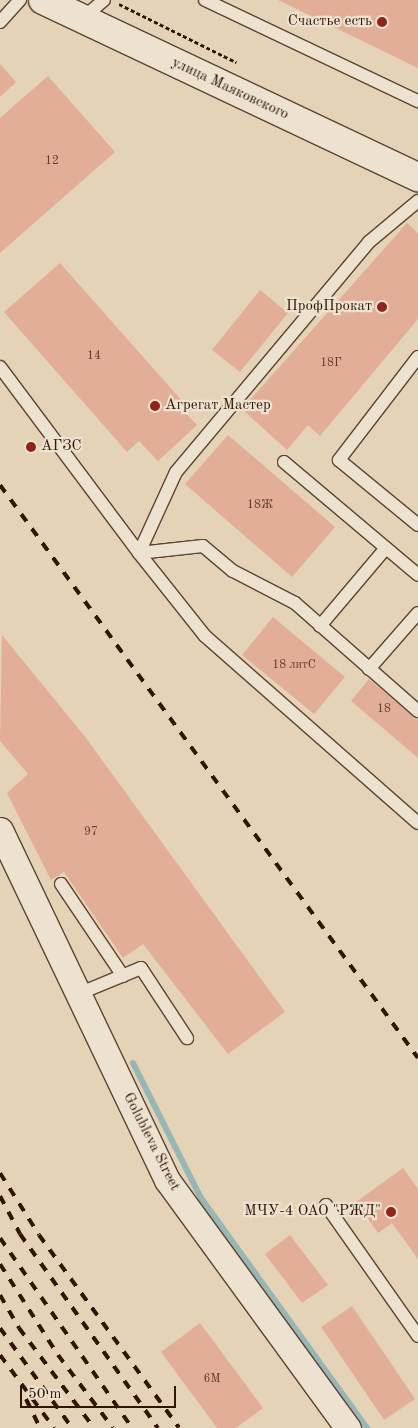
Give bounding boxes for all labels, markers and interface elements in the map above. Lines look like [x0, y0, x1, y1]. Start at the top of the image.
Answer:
place label: Счастье есть [288, 13, 372, 31]
marker: Счастье есть [376, 16, 388, 28]
street label: улица Маяковского [169, 54, 291, 124]
house number: 12 [45, 155, 59, 169]
place label: ПрофПрокат [286, 298, 372, 316]
marker: ПрофПрокат [376, 301, 388, 313]
house number: 14 [87, 350, 101, 364]
house number: 18Г [320, 357, 342, 371]
place label: Агрегат Мастер [165, 397, 271, 415]
marker: Агрегат Мастер [149, 400, 161, 412]
place label: АГЗС [41, 438, 82, 456]
marker: АГЗС [25, 441, 37, 453]
house number: 18Ж [247, 499, 273, 513]
house number: 18 литС [272, 659, 316, 673]
house number: 18 [377, 703, 391, 717]
house number: 97 [84, 826, 98, 840]
street label: Golubleva Street [119, 1090, 183, 1194]
place label: МЧУ-4 ОАО "РЖД" [244, 1203, 381, 1221]
marker: МЧУ-4 ОАО "РЖД" [385, 1206, 397, 1218]
house number: 6М [203, 1373, 221, 1387]
scale bar [22, 1376, 179, 1408]
text: 50 m [28, 1387, 62, 1402]

